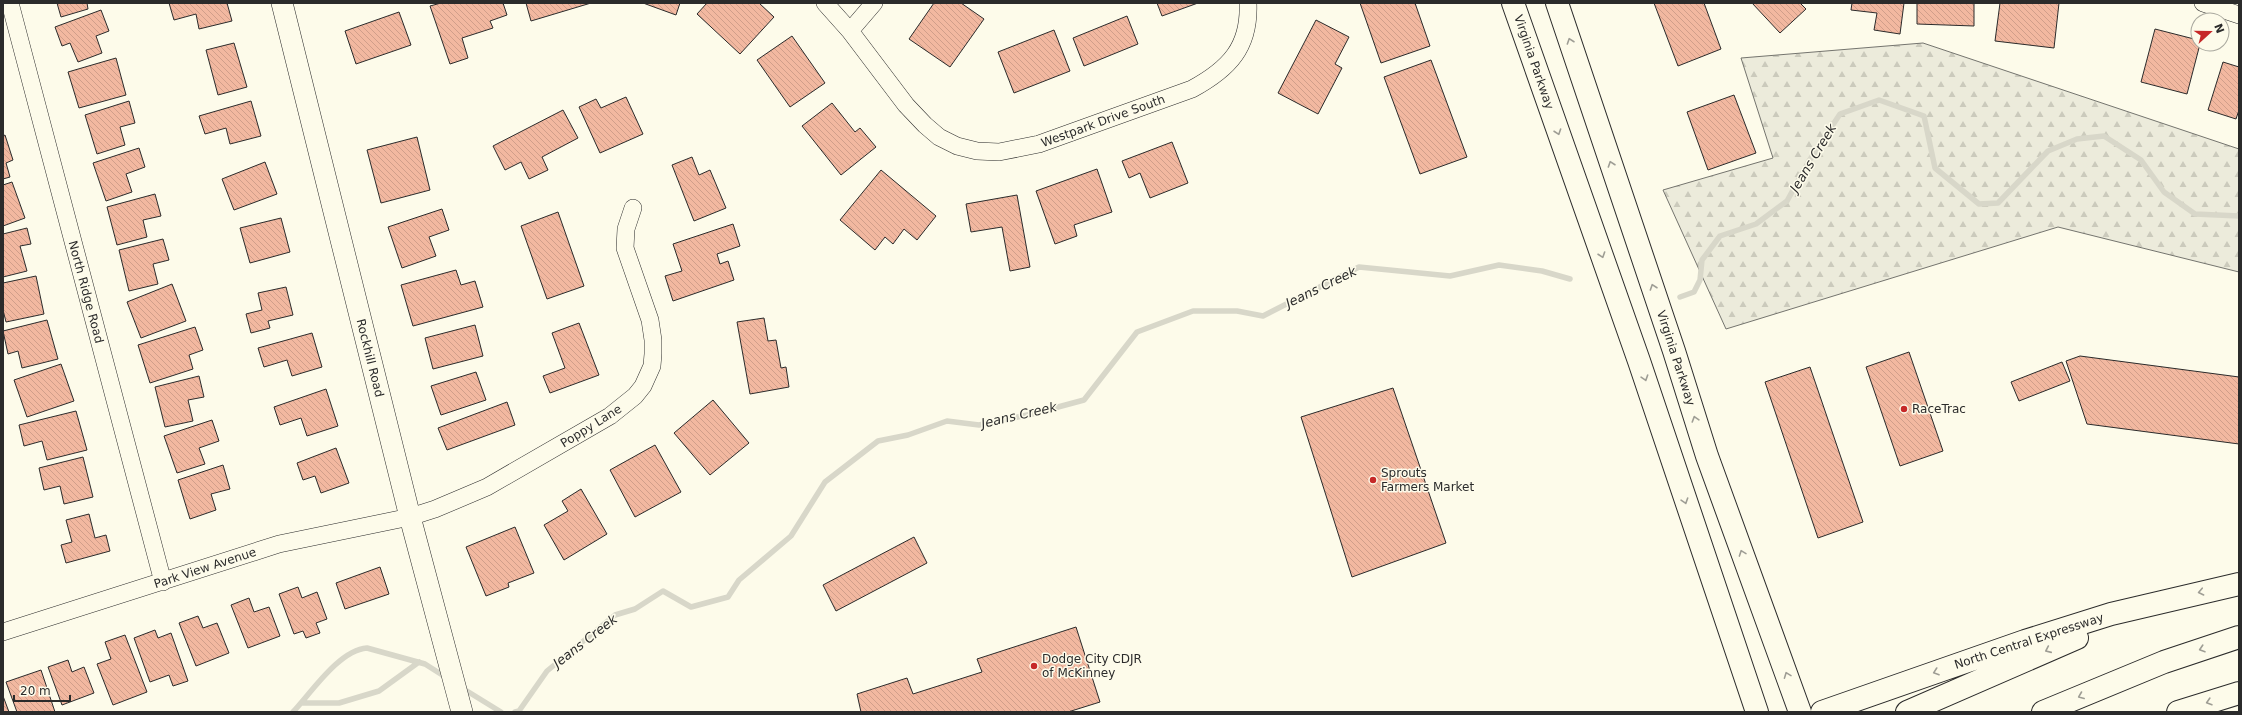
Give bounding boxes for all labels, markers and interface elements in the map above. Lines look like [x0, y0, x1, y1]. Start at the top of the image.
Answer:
north arrow [2190, 12, 2230, 52]
street label: Virginia Parkway [1511, 13, 1557, 111]
text: N [2211, 22, 2227, 35]
one-way arrow [1566, 38, 1574, 45]
street label: Westpark Drive South [1039, 92, 1167, 150]
water label: Jeans Creek [1785, 121, 1839, 197]
one-way arrow [1554, 129, 1562, 136]
one-way arrow [1607, 161, 1616, 168]
street label: North Ridge Road [66, 239, 106, 345]
one-way arrow [1597, 251, 1605, 258]
water label: Jeans Creek [1280, 263, 1359, 312]
one-way arrow [1649, 284, 1658, 291]
street label: Virginia Parkway [1654, 309, 1698, 407]
street label: Rockhill Road [354, 317, 386, 399]
one-way arrow [1640, 374, 1648, 381]
water label: Jeans Creek [977, 399, 1059, 432]
street label: Poppy Lane [558, 402, 624, 450]
place label: RaceTrac [1912, 402, 1966, 416]
marker: RaceTrac [1899, 404, 1909, 414]
one-way arrow [1691, 415, 1700, 422]
place label: Sprouts Farmers Market [1381, 466, 1474, 494]
marker: Sprouts Farmers Market [1368, 475, 1378, 485]
one-way arrow [1680, 497, 1689, 504]
street label: Park View Avenue [152, 545, 258, 591]
one-way arrow [1738, 550, 1746, 557]
one-way arrow [2198, 588, 2204, 596]
street label: North Central Expressway [1953, 610, 2105, 672]
water label: Jeans Creek [548, 611, 620, 672]
one-way arrow [2199, 644, 2206, 653]
one-way arrow [2044, 646, 2051, 654]
place label: Dodge City CDJR of McKinney [1042, 652, 1142, 680]
marker: Dodge City CDJR of McKinney [1029, 661, 1039, 671]
one-way arrow [1933, 667, 1940, 676]
one-way arrow [1784, 672, 1792, 679]
scale bar [14, 677, 70, 703]
text: 20 m [20, 684, 51, 698]
one-way arrow [2077, 692, 2084, 700]
one-way arrow [2205, 698, 2212, 706]

